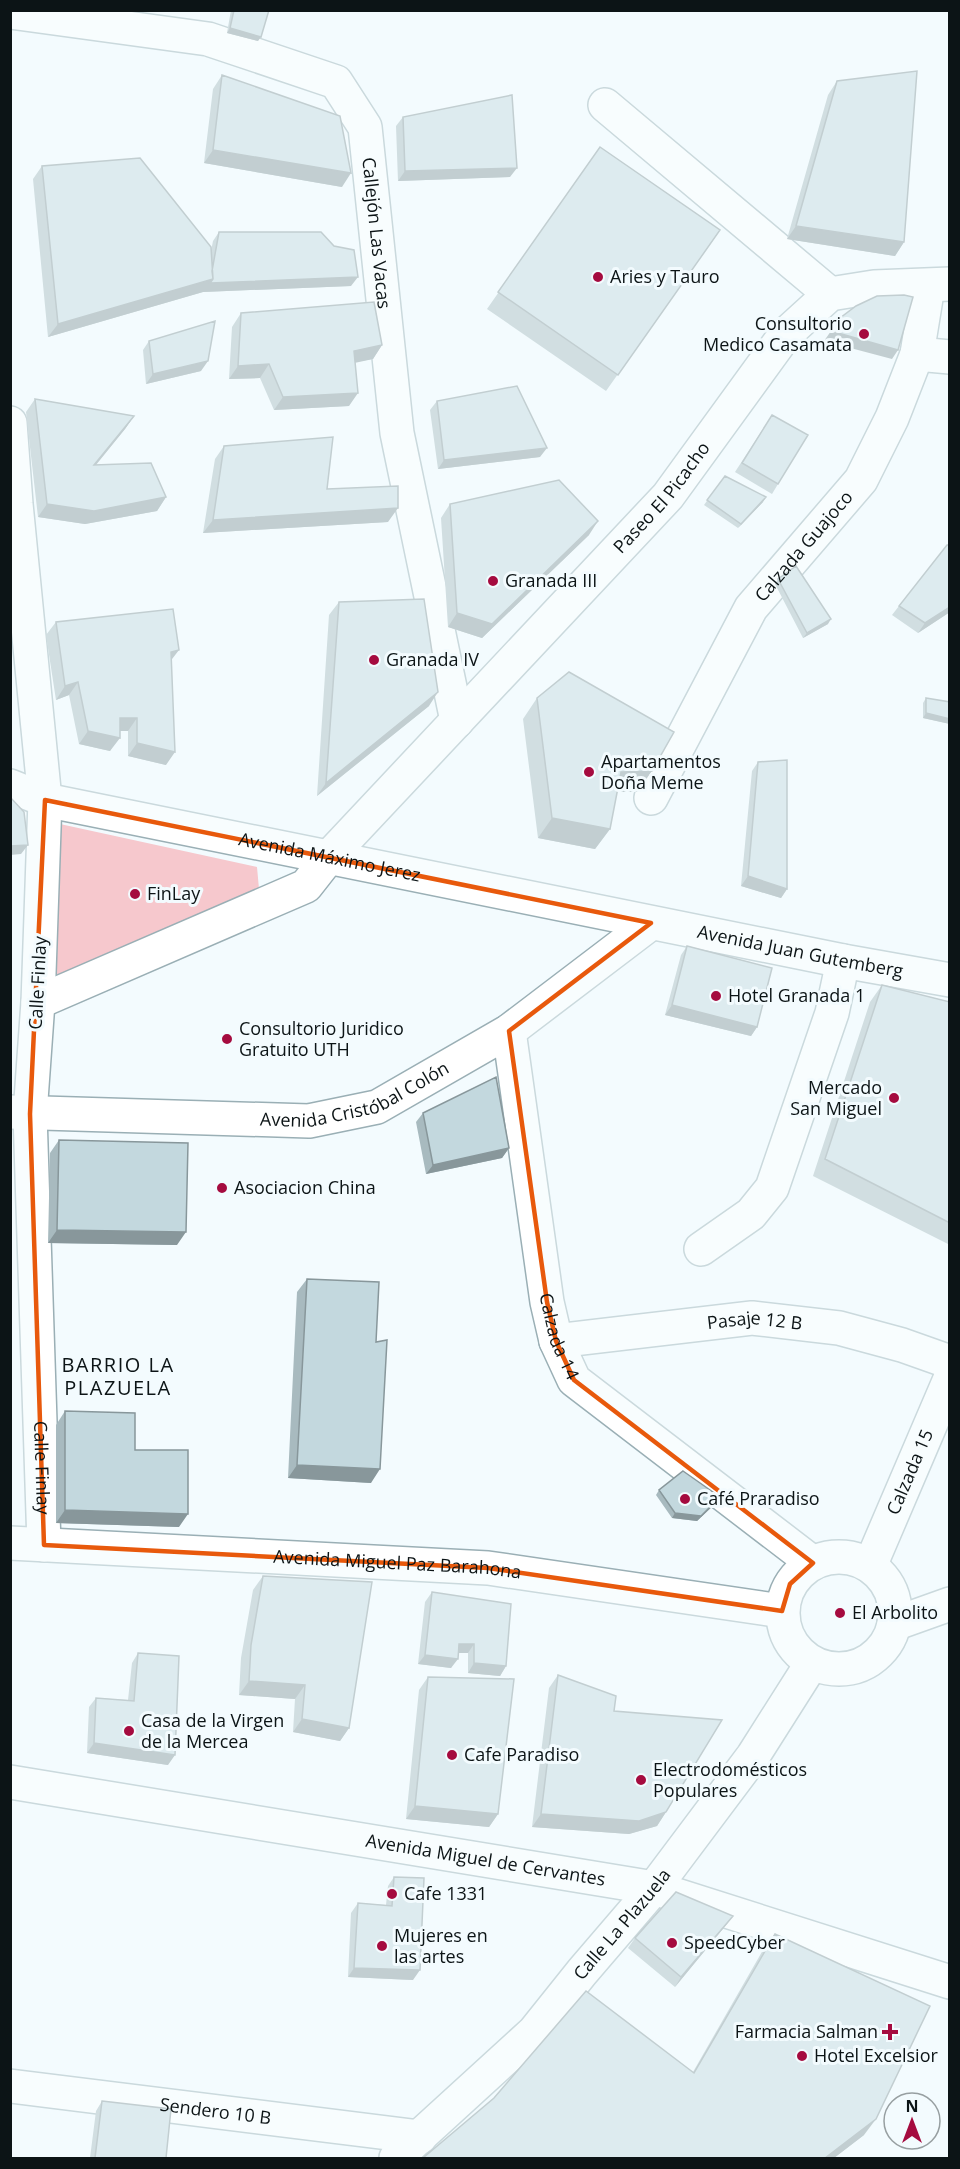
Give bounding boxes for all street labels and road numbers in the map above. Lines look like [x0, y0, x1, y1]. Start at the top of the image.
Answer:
street label: Callejón Las Vacas [357, 156, 397, 310]
street label: Paseo El Picacho [607, 436, 715, 558]
street label: Calzada Guajoco [749, 485, 858, 606]
street label: Avenida Máximo Jerez [237, 826, 423, 886]
street label: Avenida Juan Gutemberg [695, 919, 905, 982]
street label: Calle Finlay [23, 935, 51, 1030]
street label: Avenida Cristóbal Colón [260, 1055, 453, 1132]
street label: Calzada 14 [535, 1291, 585, 1383]
street label: Pasaje 12 B [706, 1305, 804, 1335]
street label: Calle Finlay [29, 1421, 56, 1516]
street label: Calzada 15 [880, 1425, 938, 1518]
street label: Avenida Miguel Paz Barahona [273, 1544, 523, 1584]
street label: Avenida Miguel de Cervantes [364, 1828, 607, 1891]
street label: Calle La Plazuela [567, 1863, 675, 1984]
street label: Sendero 10 B [159, 2092, 273, 2129]

